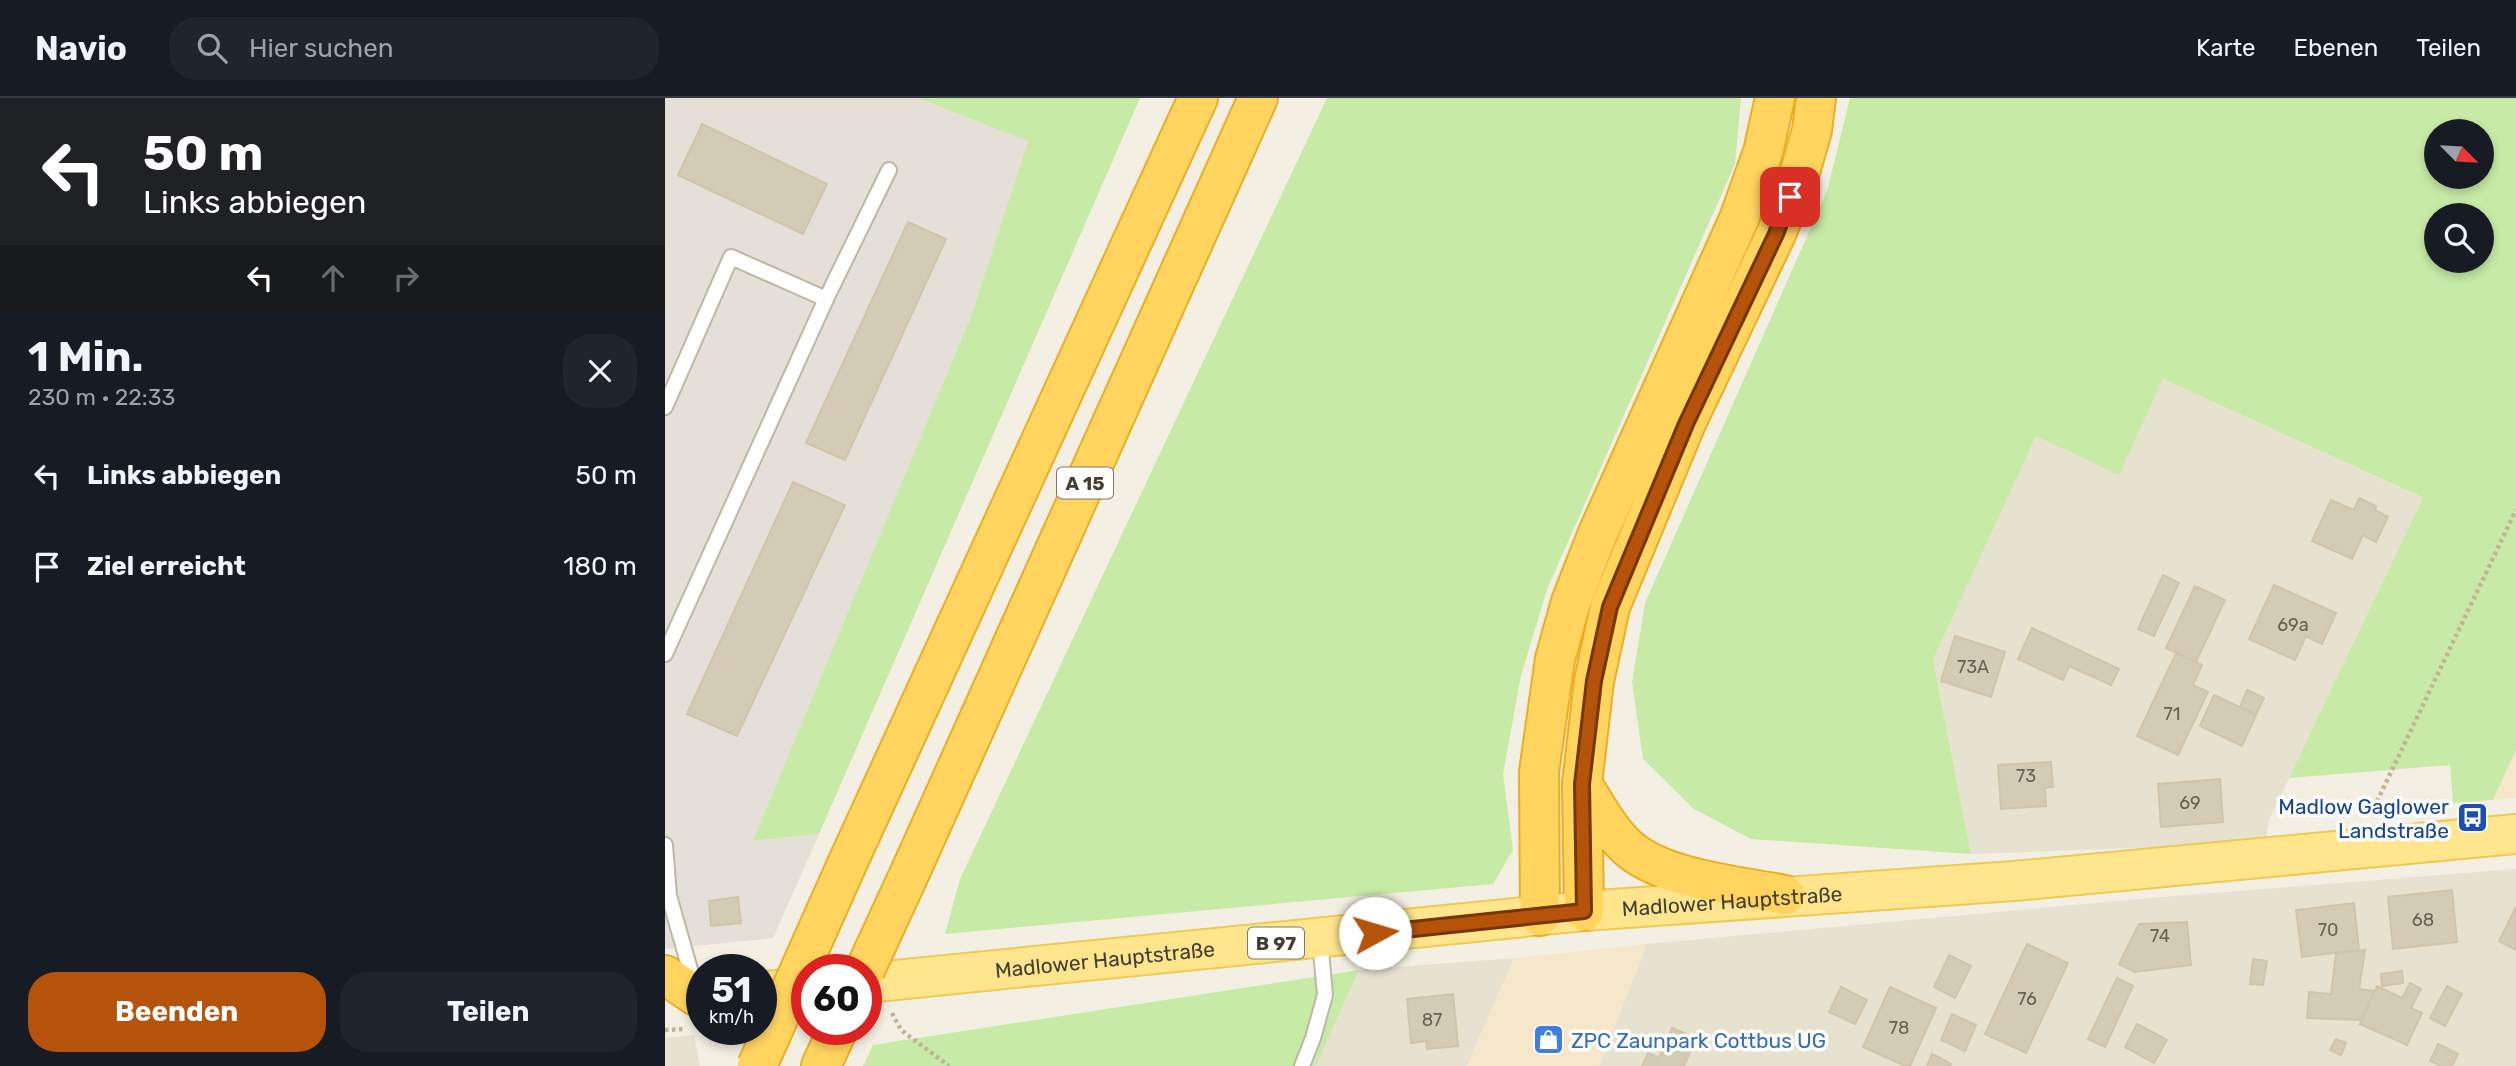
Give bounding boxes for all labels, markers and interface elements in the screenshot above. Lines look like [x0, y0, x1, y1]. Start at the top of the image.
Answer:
search box [169, 17, 659, 80]
text: Navio [35, 29, 127, 68]
icon: search [193, 29, 231, 67]
text: Hier suchen [249, 33, 393, 64]
text: Karte [2196, 34, 2256, 62]
text: Ebenen [2294, 34, 2378, 62]
text: Teilen [2416, 34, 2481, 62]
north arrow [2424, 119, 2494, 189]
map controls [2424, 119, 2494, 273]
text: 50 m [143, 124, 263, 182]
icon: left [28, 126, 119, 217]
pin [1760, 167, 1820, 227]
icon: arrive [1771, 178, 1809, 216]
text: Links abbiegen [143, 183, 366, 221]
button: search [2424, 203, 2494, 273]
icon: left [241, 259, 279, 297]
icon: ahead [314, 259, 352, 297]
icon: right [387, 259, 425, 297]
text: 1 Min. [28, 332, 144, 382]
button: close [563, 334, 637, 408]
text: 230 m · 22:33 [28, 383, 175, 411]
icon: left [28, 457, 66, 495]
text: Links abbiegen [87, 460, 281, 491]
text: 50 m [576, 460, 637, 491]
road number: A 15 [1057, 468, 1113, 498]
icon: arrive [28, 548, 66, 586]
text: Ziel erreicht [87, 551, 246, 582]
text: 180 m [563, 551, 637, 582]
house number: 69a [2277, 614, 2309, 636]
house number: 73A [1957, 656, 1989, 678]
house number: 71 [2164, 703, 2180, 725]
house number: 73 [2016, 765, 2036, 787]
house number: 69 [2179, 792, 2201, 814]
place label: Madlow Gaglower Landstraße [2278, 794, 2449, 843]
bus stop icon: Madlow Gaglower Landstraße [2455, 801, 2489, 835]
street label: Madlower Hauptstraße [1621, 881, 1843, 921]
position arrow [1338, 896, 1412, 970]
house number: 68 [2412, 909, 2434, 931]
house number: 70 [2318, 919, 2338, 941]
house number: 74 [2150, 925, 2170, 947]
road number: B 97 [1248, 928, 1304, 958]
street label: Madlower Hauptstraße [994, 936, 1216, 983]
speed limit sign: 60 [791, 954, 882, 1045]
text: 51 [712, 969, 751, 1011]
button: Beenden [28, 972, 326, 1052]
button: Teilen [340, 972, 637, 1052]
house number: 76 [2017, 988, 2037, 1010]
text: km/h [709, 1006, 754, 1028]
house number: 87 [1422, 1009, 1442, 1031]
house number: 78 [1889, 1017, 1909, 1039]
shop icon: ZPC Zaunpark Cottbus UG [1531, 1023, 1565, 1057]
place label: ZPC Zaunpark Cottbus UG [1571, 1028, 1826, 1053]

